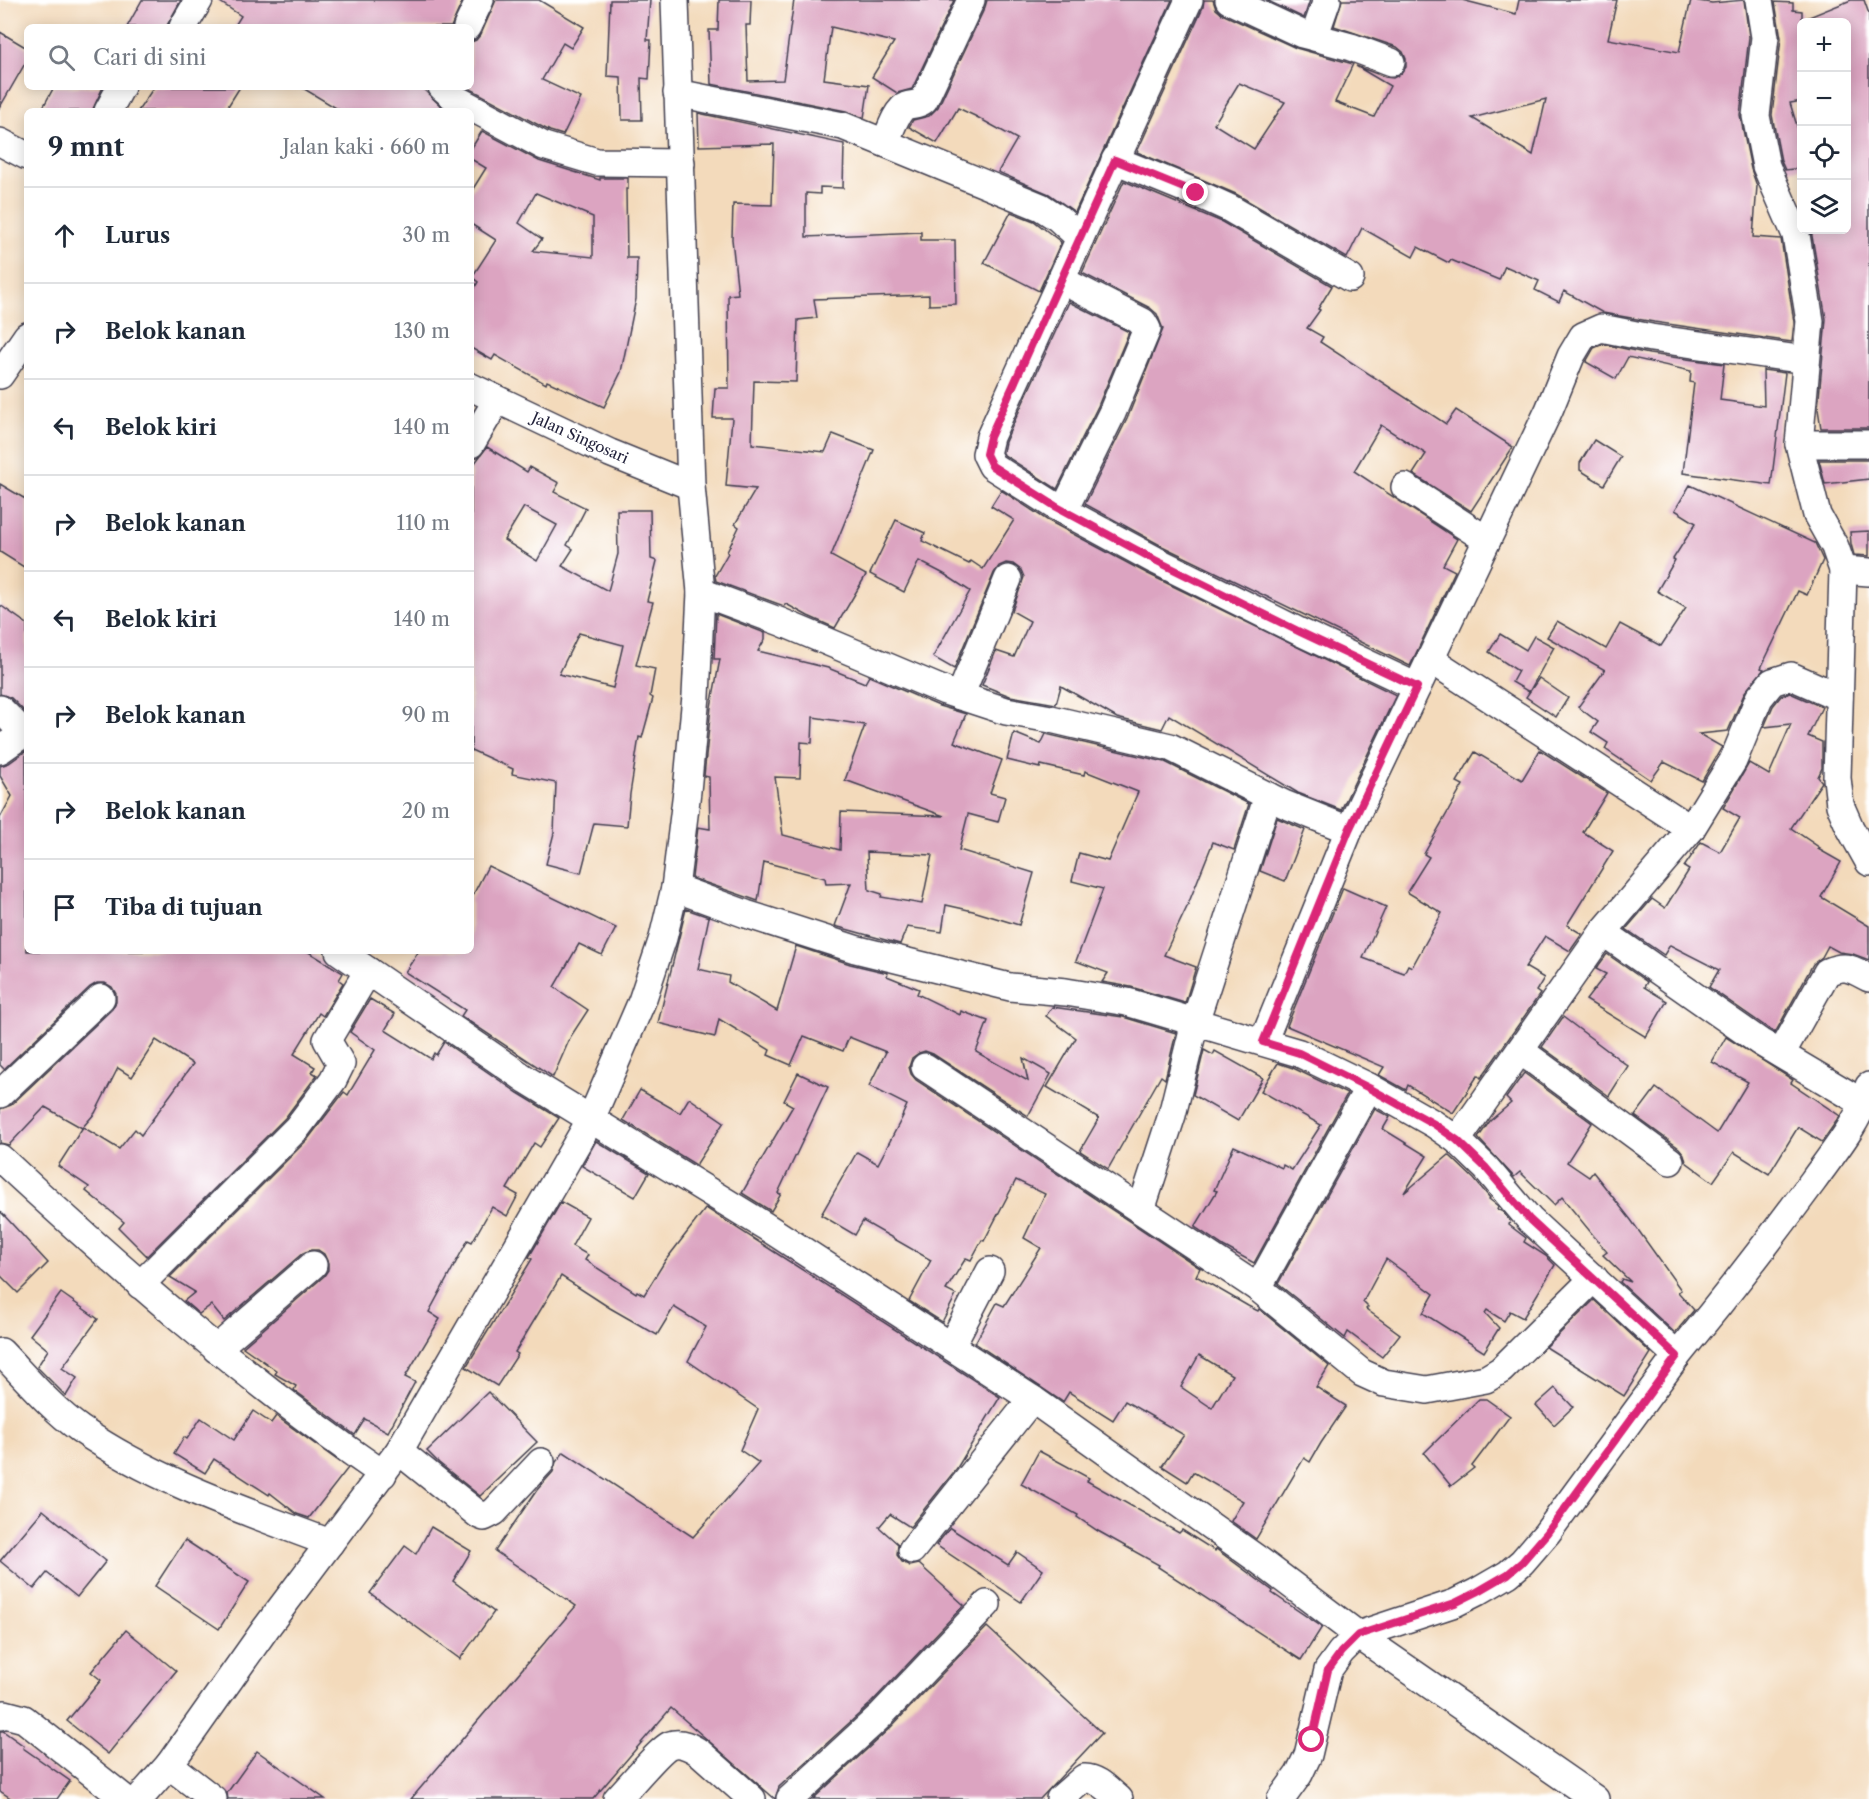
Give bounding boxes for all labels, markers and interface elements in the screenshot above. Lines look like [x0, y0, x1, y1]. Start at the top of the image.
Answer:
map controls [1797, 18, 1851, 234]
button: + [1797, 18, 1851, 72]
search box [24, 24, 474, 90]
icon: search [45, 41, 78, 74]
text: Cari di sini [93, 44, 206, 71]
button: − [1797, 72, 1851, 126]
button: locate [1797, 126, 1851, 180]
text: 9 mnt [48, 131, 124, 163]
text: Jalan kaki · 660 m [283, 135, 450, 159]
route end [1182, 179, 1208, 205]
button: layers [1797, 180, 1851, 234]
icon: ahead [48, 219, 81, 252]
text: Lurus [105, 222, 170, 249]
text: 30 m [402, 223, 450, 247]
icon: right [48, 315, 81, 348]
text: Belok kanan [105, 318, 246, 345]
text: 130 m [394, 319, 450, 343]
street label: Jalan Singosari [527, 407, 632, 468]
icon: left [48, 411, 81, 444]
text: Belok kiri [105, 414, 217, 441]
text: 140 m [393, 415, 450, 439]
icon: right [48, 507, 81, 540]
text: Belok kanan [105, 510, 246, 537]
text: 110 m [397, 511, 450, 535]
icon: left [48, 603, 81, 636]
text: Belok kiri [105, 606, 217, 633]
text: 140 m [393, 607, 450, 631]
icon: right [48, 699, 81, 732]
text: Belok kanan [105, 702, 246, 729]
text: 90 m [402, 703, 450, 727]
icon: right [48, 795, 81, 828]
text: Belok kanan [105, 798, 246, 825]
text: 20 m [402, 799, 450, 823]
icon: arrive [48, 891, 81, 924]
text: Tiba di tujuan [105, 894, 263, 921]
route start [1298, 1726, 1324, 1752]

